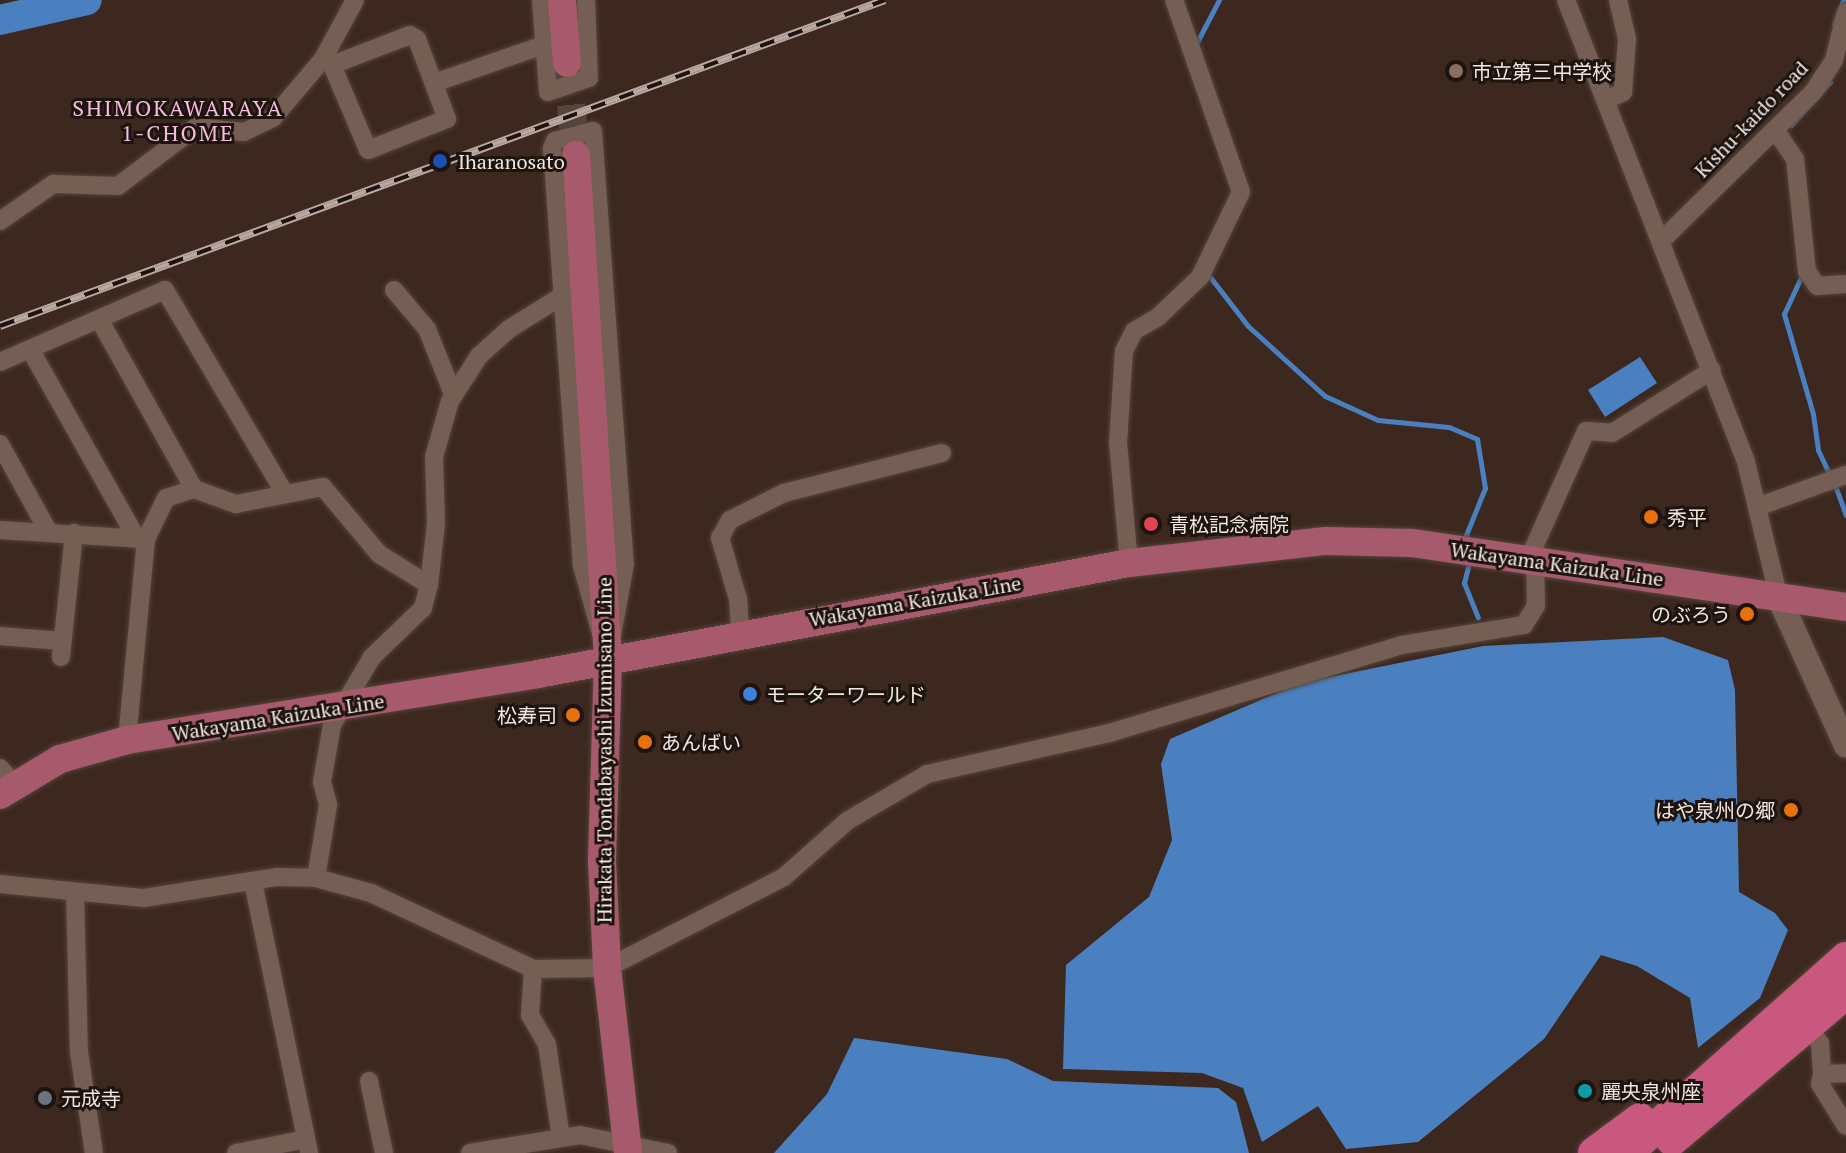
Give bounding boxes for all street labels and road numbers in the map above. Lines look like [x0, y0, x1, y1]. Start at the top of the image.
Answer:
street label: Kishu-kaido road [1689, 56, 1813, 182]
street label: Wakayama Kaizuka Line [1449, 537, 1665, 591]
street label: Wakayama Kaizuka Line [807, 571, 1023, 631]
street label: Hirakata Tondabayashi Izumisano Line [592, 577, 616, 923]
street label: Wakayama Kaizuka Line [170, 688, 386, 746]

